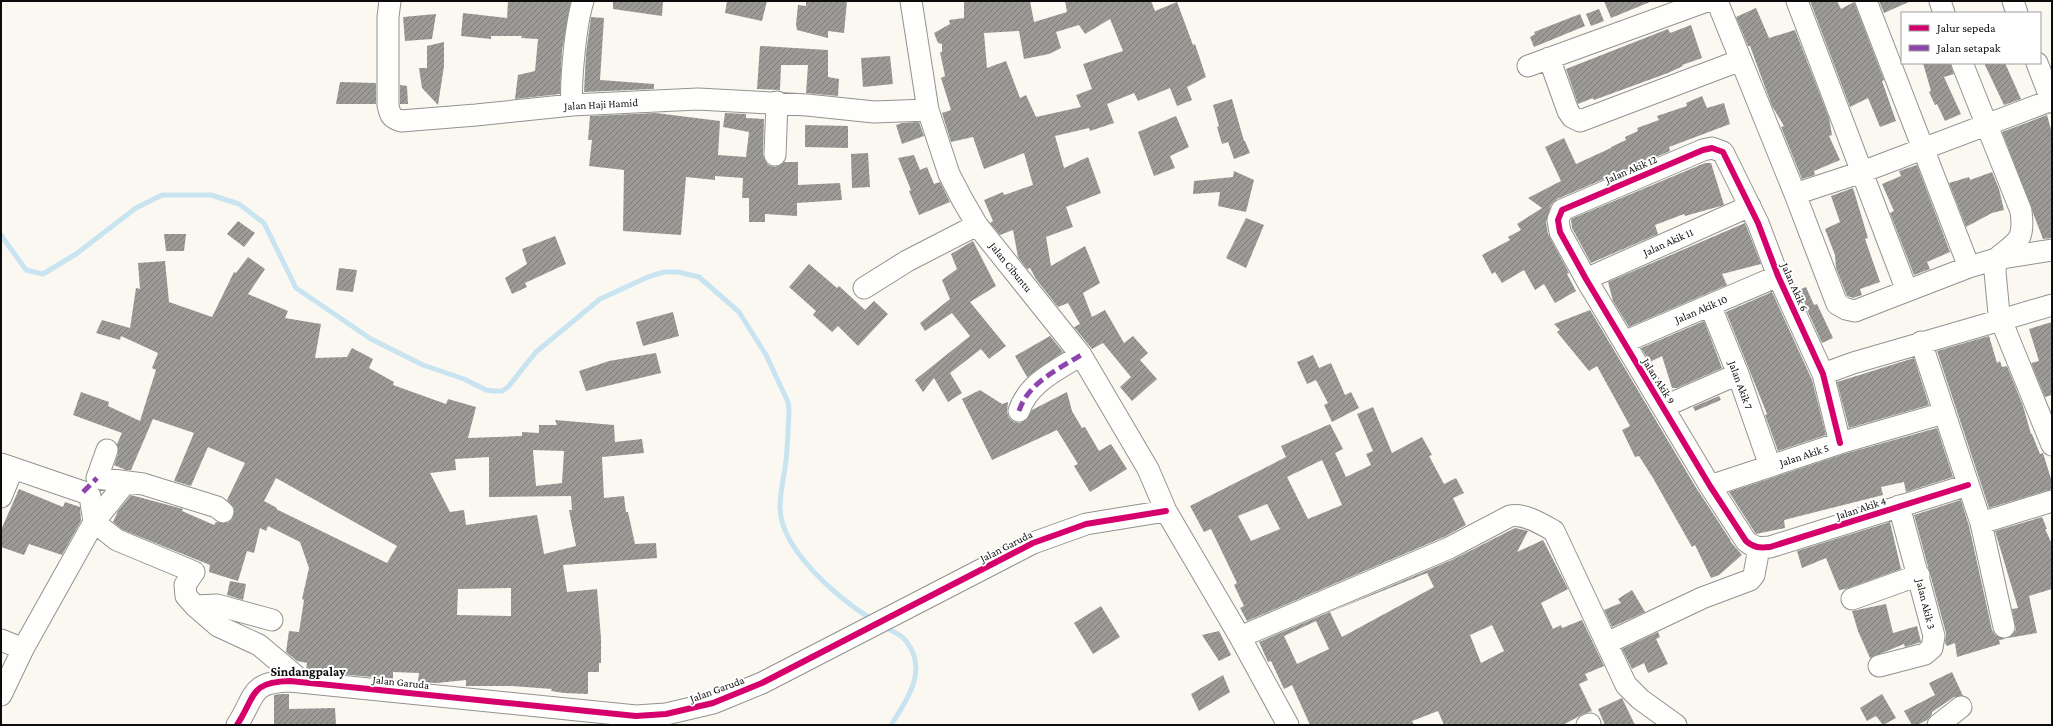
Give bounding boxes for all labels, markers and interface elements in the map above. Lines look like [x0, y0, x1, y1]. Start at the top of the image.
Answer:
legend [1901, 12, 2041, 64]
text: Jalur sepeda [1936, 21, 1996, 35]
text: Jalan setapak [1936, 41, 2001, 55]
street label: Jalan Haji Hamid [563, 96, 639, 113]
street label: Jalan Akik 12 [1602, 153, 1659, 187]
street label: Jalan Akik 11 [1640, 226, 1696, 260]
street label: Jalan Cibuntu [986, 239, 1035, 295]
street label: Jalan Akik 6 [1778, 260, 1811, 313]
street label: Jalan Akik 10 [1672, 293, 1729, 327]
street label: Jalan Akik 9 [1639, 355, 1678, 407]
street label: Jalan Akik 7 [1725, 358, 1755, 411]
street label: Jalan Akik 5 [1777, 441, 1831, 470]
street label: Jalan Akik 4 [1834, 494, 1888, 523]
street label: Jalan Garuda [977, 528, 1035, 566]
street label: Jalan Akik 3 [1913, 577, 1938, 631]
district label: Sindangpalay [270, 664, 346, 679]
street label: Jalan Garuda [371, 673, 430, 692]
street label: Jalan Garuda [687, 674, 746, 706]

